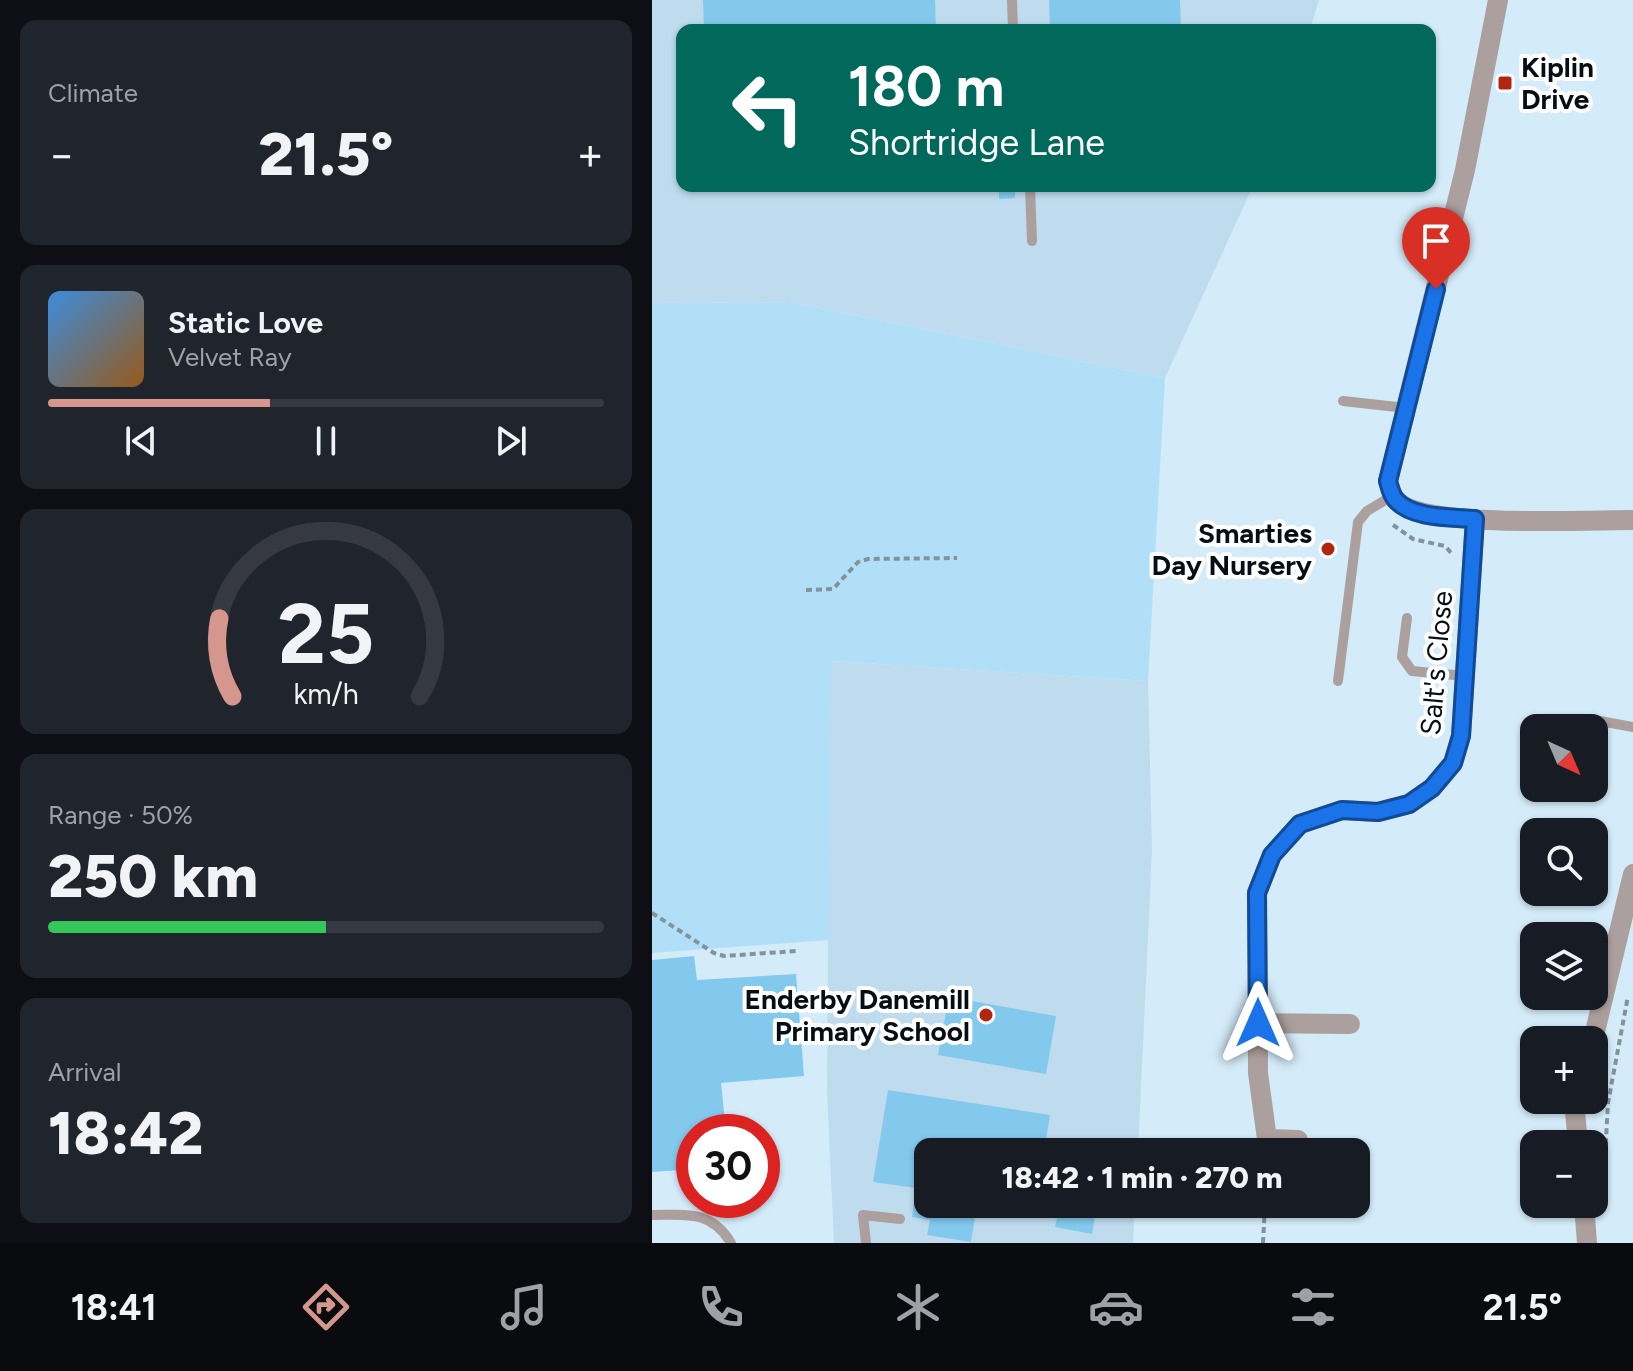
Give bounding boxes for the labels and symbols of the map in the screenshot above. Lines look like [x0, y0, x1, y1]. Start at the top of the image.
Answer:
place label: Kiplin Drive [1521, 50, 1594, 116]
marker: Kiplin Drive [1496, 74, 1514, 92]
pin [1402, 207, 1470, 289]
place label: Smarties Day Nursery [1152, 516, 1313, 582]
marker: Smarties Day Nursery [1319, 540, 1337, 558]
street label: Salt's Close [1413, 589, 1459, 737]
north arrow [1520, 714, 1608, 802]
position arrow [1216, 981, 1300, 1065]
place label: Enderby Danemill Primary School [744, 982, 970, 1048]
marker: Enderby Danemill Primary School [977, 1006, 995, 1024]
speed limit sign: 30 [676, 1114, 780, 1218]

